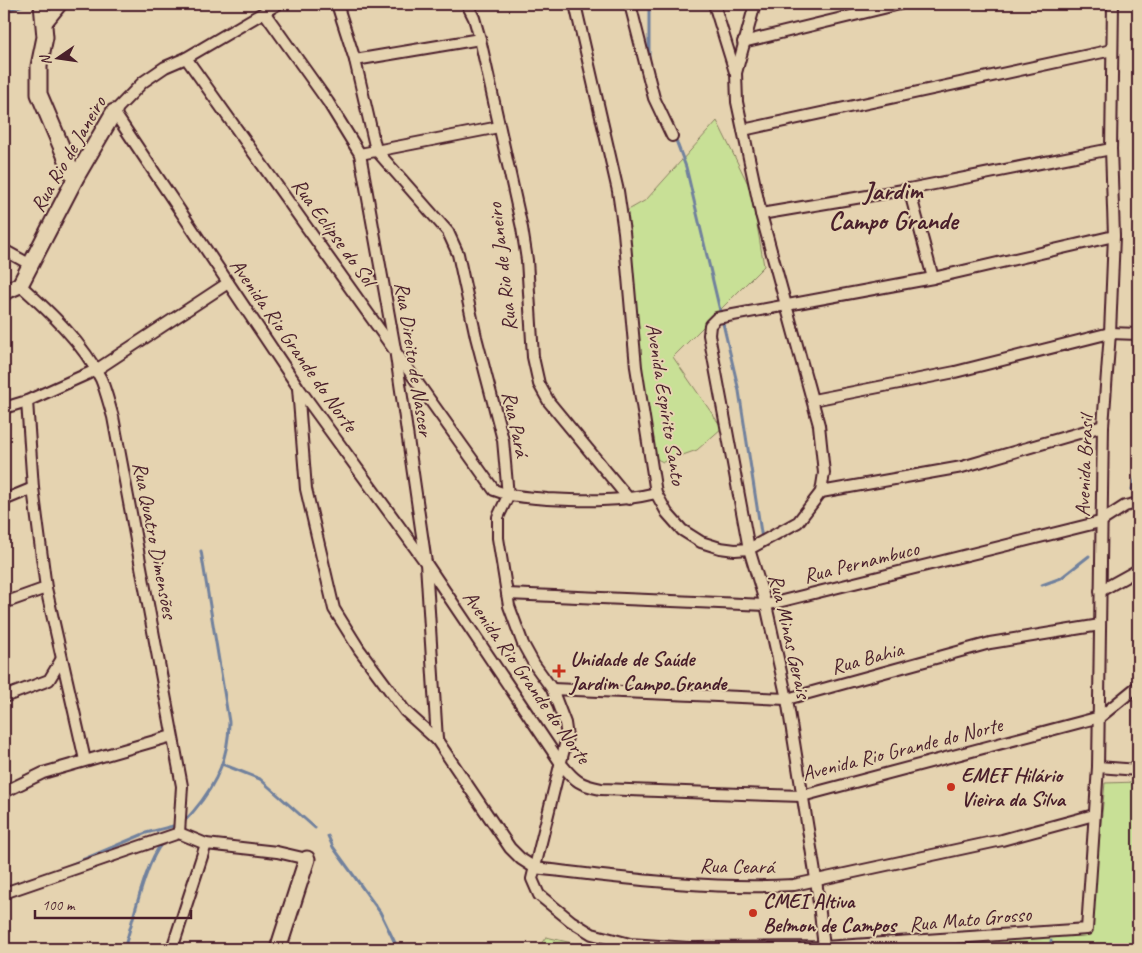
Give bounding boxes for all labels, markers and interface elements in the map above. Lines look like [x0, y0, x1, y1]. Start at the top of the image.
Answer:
north arrow [32, 32, 82, 82]
text: N [36, 52, 55, 67]
street label: Rua Rio de Janeiro [24, 90, 112, 216]
street label: Rua Eclipse do Sol [286, 173, 384, 294]
district label: Jardim Campo Grande [829, 174, 960, 237]
street label: Rua Rio de Janeiro [481, 200, 523, 333]
street label: Avenida Rio Grande do Norte [224, 253, 365, 438]
street label: Rua Direito de Nascer [389, 280, 439, 439]
street label: Avenida Espírito Santo [640, 321, 692, 488]
street label: Rua Pará [496, 389, 536, 461]
street label: Avenida Brasil [1069, 411, 1099, 517]
street label: Rua Quatro Dimensões [127, 460, 183, 622]
street label: Rua Pernambuco [801, 535, 923, 589]
street label: Rua Minas Gerais [763, 572, 817, 702]
street label: Avenida Rio Grande do Norte [457, 585, 598, 770]
street label: Rua Bahia [828, 636, 907, 680]
place label: Unidade de Saúde Jardim Campo Grande [568, 646, 728, 696]
marker: Unidade de Saúde Jardim Campo Grande [552, 664, 566, 678]
street label: Avenida Rio Grande do Norte [799, 711, 1007, 786]
place label: EMEF Hilário Vieira da Silva [961, 762, 1067, 812]
marker: EMEF Hilário Vieira da Silva [945, 781, 957, 793]
street label: Rua Ceará [699, 852, 776, 880]
scale bar [35, 888, 191, 920]
place label: CMEI Altiva Belmon de Campos [763, 888, 898, 938]
text: 100 m [42, 896, 76, 915]
street label: Rua Mato Grosso [908, 901, 1034, 937]
marker: CMEI Altiva Belmon de Campos [747, 907, 759, 919]

